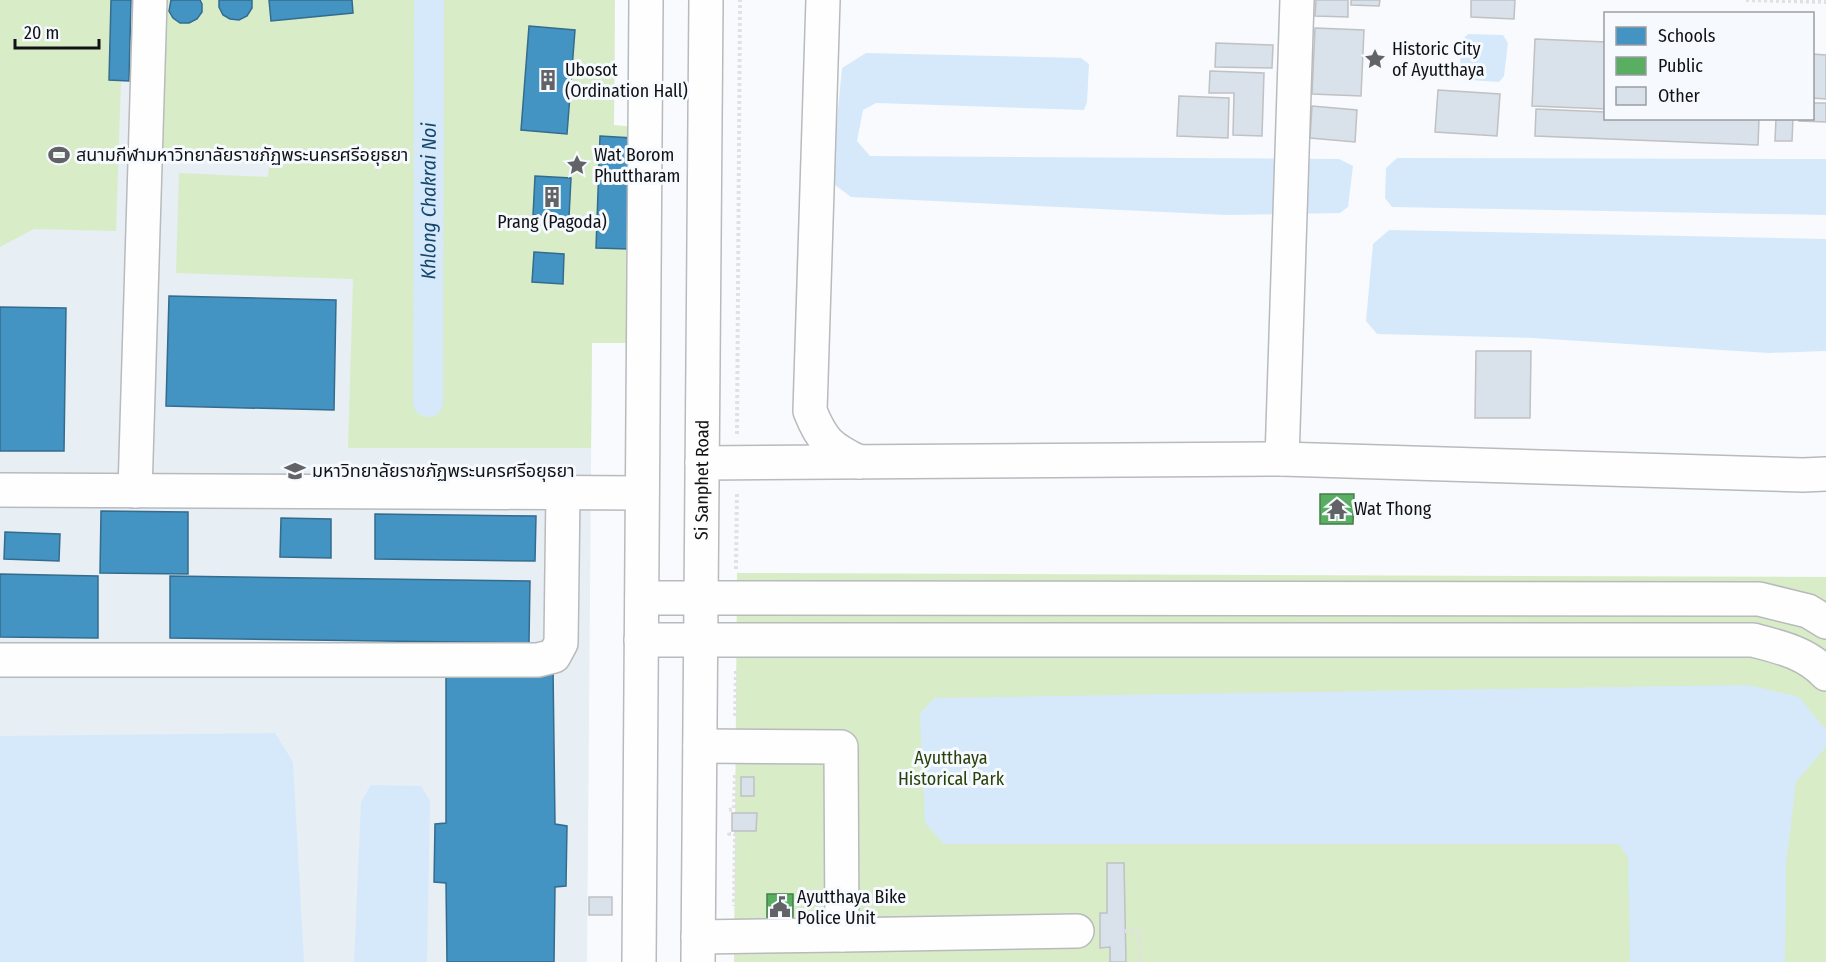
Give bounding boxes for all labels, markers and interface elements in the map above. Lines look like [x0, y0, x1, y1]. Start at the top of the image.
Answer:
scale bar [15, 12, 99, 50]
legend [1604, 12, 1814, 120]
text: 20 m [24, 22, 59, 44]
text: Schools [1658, 25, 1716, 47]
place label: Historic City of Ayutthaya [1392, 38, 1485, 81]
place icon: Historic City of Ayutthaya [1363, 47, 1387, 71]
text: Public [1658, 55, 1703, 77]
place label: Ubosot (Ordination Hall) [565, 59, 688, 102]
building icon: Ubosot (Ordination Hall) [536, 68, 560, 92]
text: Other [1658, 85, 1701, 107]
water label: Khlong Chakrai Noi [416, 122, 441, 280]
sports icon: สนามกีฬามหาวิทยาลัยราชภัฏพระนครศรีอยุธยา [47, 143, 71, 167]
place label: สนามกีฬามหาวิทยาลัยราชภัฏพระนครศรีอยุธยา [76, 144, 408, 166]
place label: Wat Borom Phuttharam [594, 144, 680, 187]
place icon: Wat Borom Phuttharam [565, 153, 589, 177]
building icon: Prang (Pagoda) [540, 185, 564, 209]
place label: Prang (Pagoda) [497, 211, 607, 233]
street label: Si Sanphet Road [691, 420, 714, 540]
school or university icon: มหาวิทยาลัยราชภัฏพระนครศรีอยุธยา [283, 459, 307, 483]
place label: มหาวิทยาลัยราชภัฏพระนครศรีอยุธยา [312, 460, 575, 482]
temple icon: Wat Thong [1325, 497, 1349, 521]
place label: Wat Thong [1354, 498, 1432, 520]
park label: Ayutthaya Historical Park [898, 747, 1005, 790]
place label: Ayutthaya Bike Police Unit [797, 886, 906, 929]
public building icon: Ayutthaya Bike Police Unit [768, 895, 792, 919]

